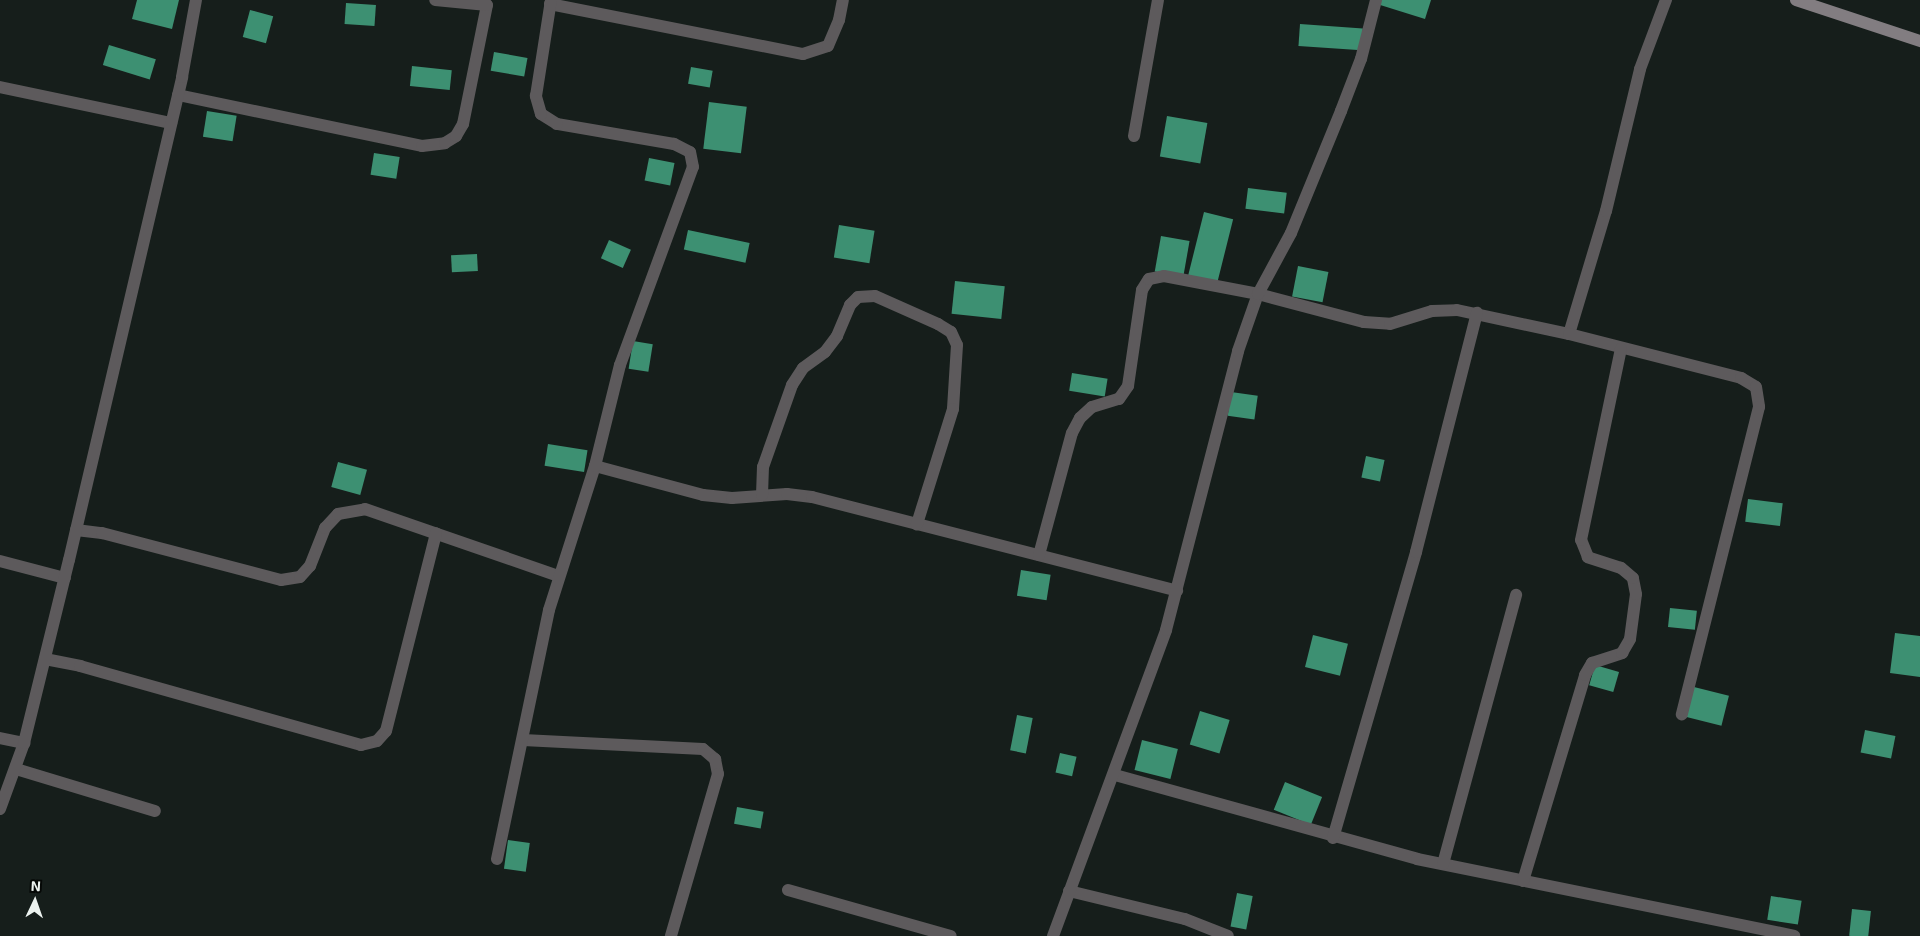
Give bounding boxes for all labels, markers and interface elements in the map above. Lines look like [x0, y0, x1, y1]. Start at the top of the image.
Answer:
north arrow [10, 876, 60, 926]
text: N [30, 877, 41, 894]

